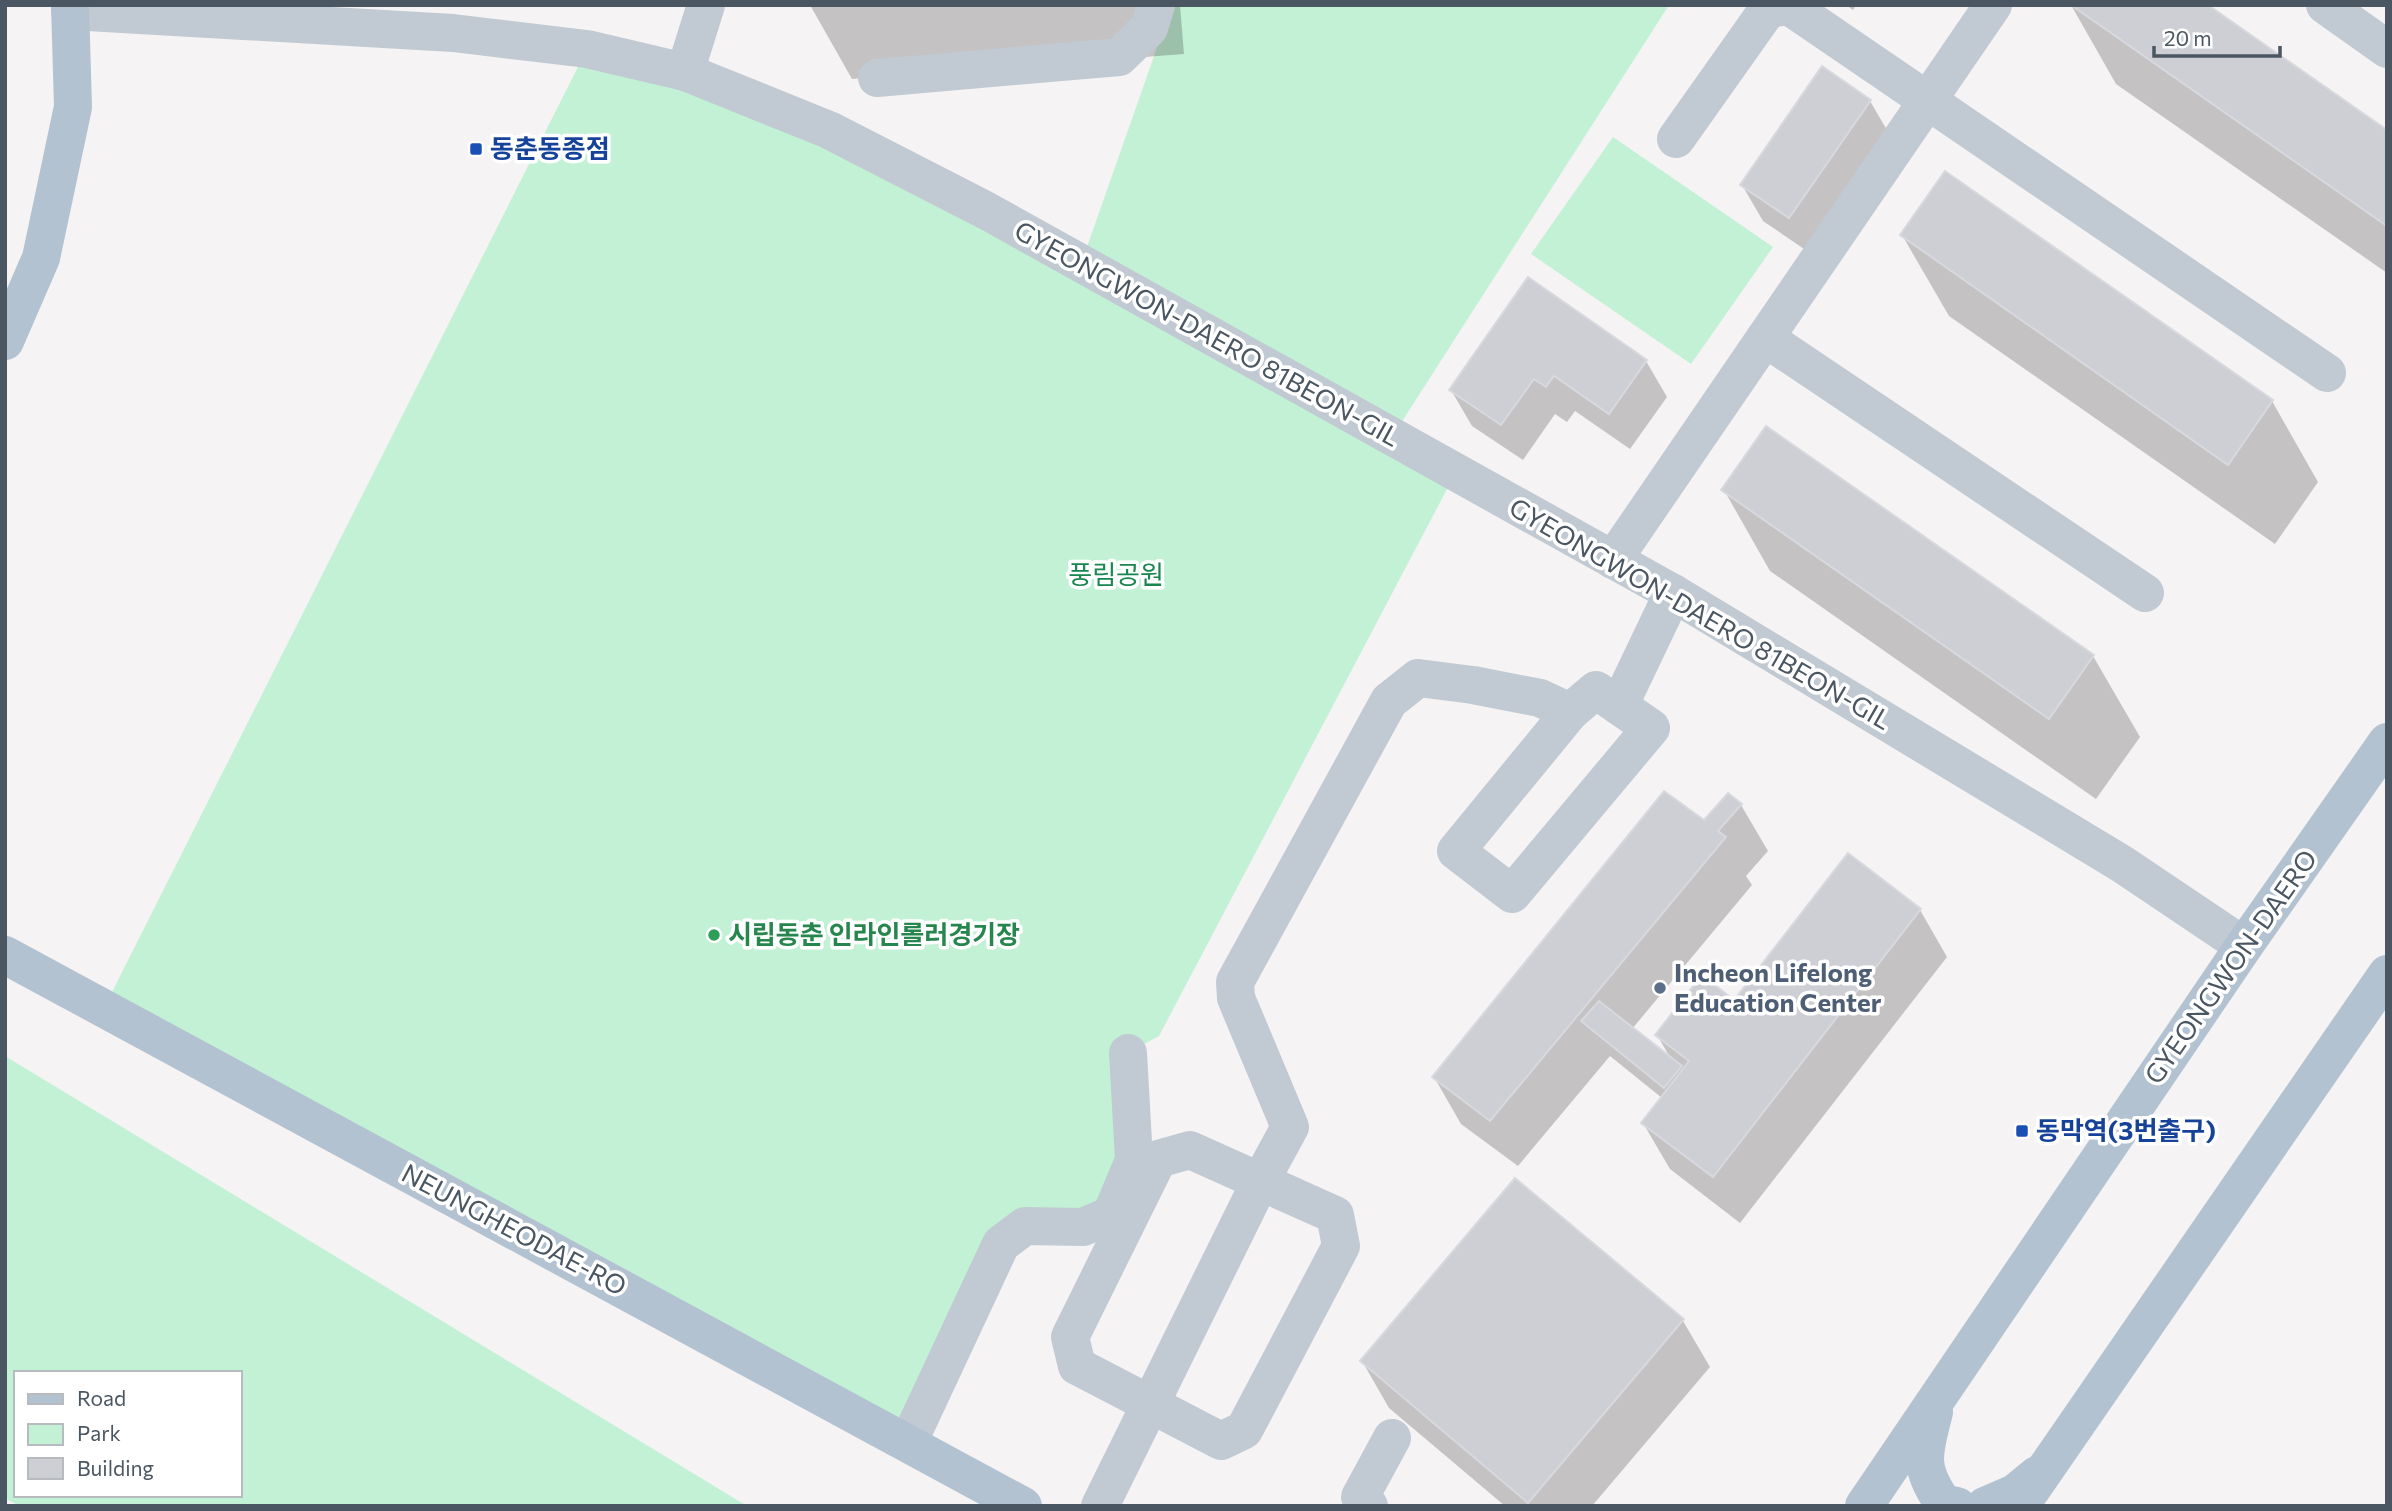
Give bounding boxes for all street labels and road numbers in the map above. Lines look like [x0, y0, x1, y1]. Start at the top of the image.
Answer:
street label: GYEONGWON-DAERO 81BEON-GIL [1010, 214, 1406, 452]
street label: GYEONGWON-DAERO 81BEON-GIL [1504, 490, 1897, 735]
street label: GYEONGWON-DAERO [2137, 843, 2322, 1089]
street label: NEUNGHEODAE-RO [397, 1156, 632, 1301]

